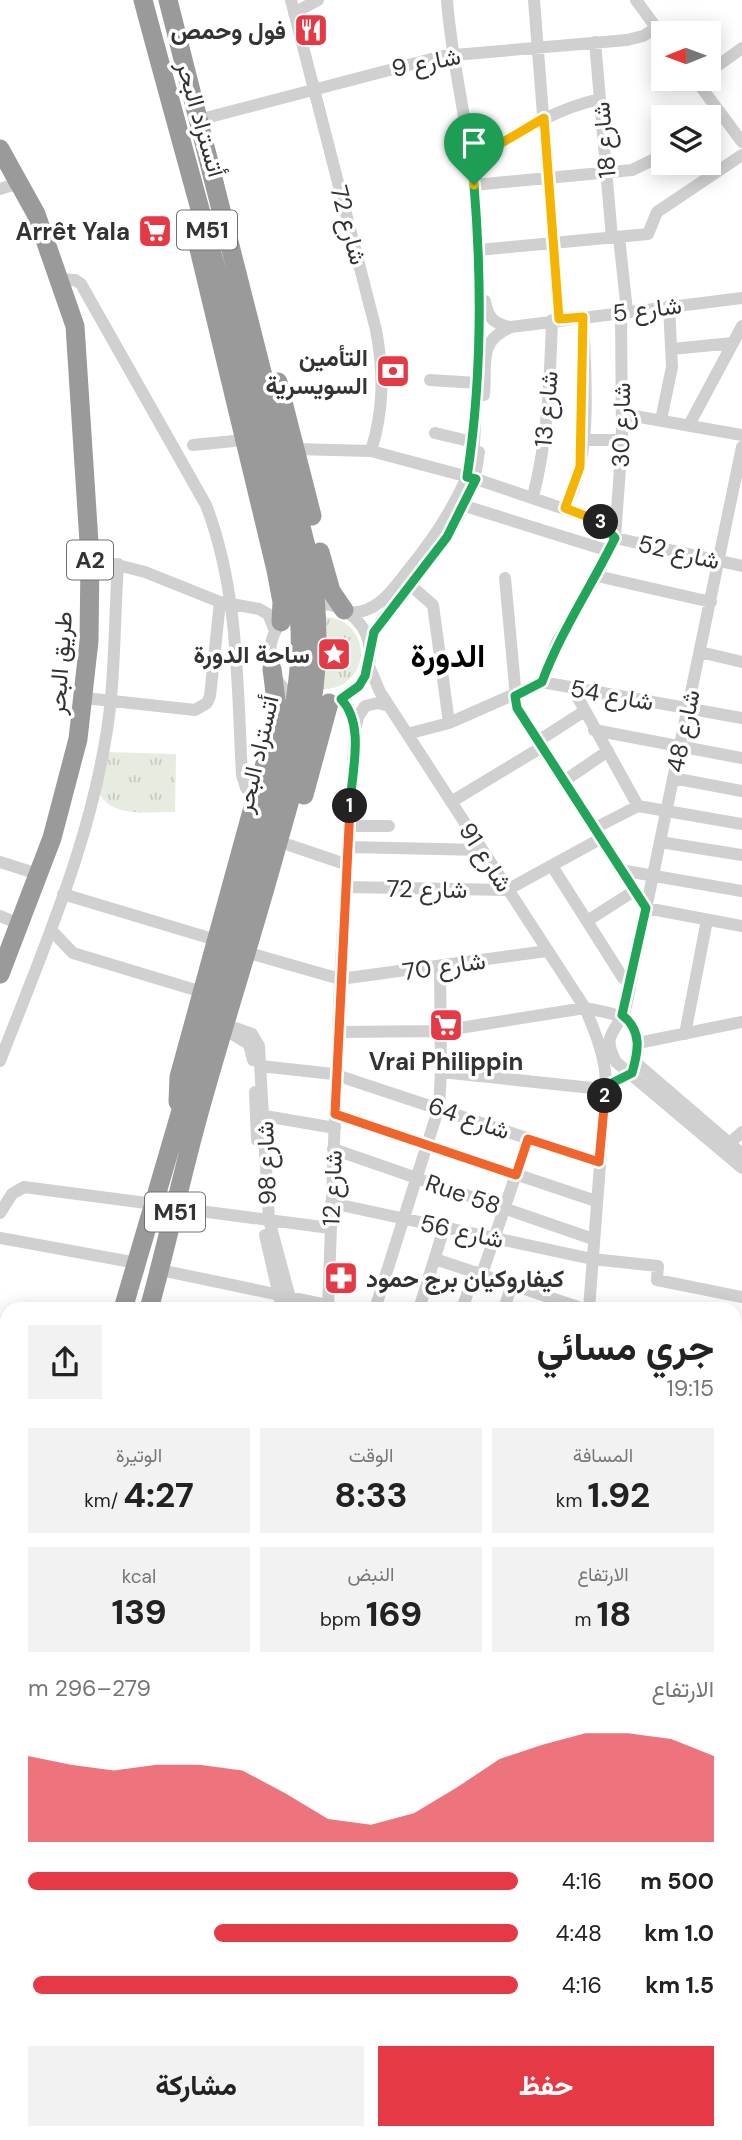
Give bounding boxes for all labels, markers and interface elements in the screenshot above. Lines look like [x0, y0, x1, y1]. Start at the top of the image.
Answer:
restaurant icon: فول وحمص [292, 11, 330, 49]
place label: فول وحمص [170, 15, 286, 46]
north arrow [651, 21, 721, 91]
map controls [651, 21, 721, 175]
street label: شارع 9 [389, 40, 463, 85]
street label: أتستراد البحر [169, 56, 232, 181]
street label: شارع 18 [585, 100, 624, 180]
button: layers [651, 105, 721, 175]
pin [444, 113, 504, 185]
icon: arrive [455, 124, 493, 162]
street label: شارع 72 [323, 182, 374, 268]
road number: M51 [177, 210, 237, 249]
supermarket icon: Arrêt Yala [136, 212, 174, 250]
place label: Arrêt Yala [15, 216, 130, 247]
street label: شارع 5 [611, 289, 683, 330]
place label: التأمين السويسرية [265, 342, 368, 401]
bank icon: التأمين السويسرية [374, 352, 412, 390]
street label: شارع 13 [527, 370, 566, 448]
street label: شارع 30 [605, 382, 638, 468]
pin: 3 [584, 504, 618, 540]
text: 3 [595, 509, 606, 534]
street label: شارع 52 [635, 528, 723, 577]
road number: A2 [67, 540, 113, 580]
street label: طريق البحر [41, 610, 79, 717]
place icon: ساحة الدورة [315, 635, 353, 673]
district label: الدورة [411, 635, 485, 677]
place label: ساحة الدورة [193, 639, 310, 670]
street label: شارع 54 [568, 672, 656, 719]
street label: شارع 48 [659, 687, 708, 775]
street label: أتستراد البحر [228, 692, 286, 817]
pin: 1 [332, 788, 368, 824]
text: 1 [346, 793, 353, 818]
street label: شارع 91 [451, 816, 520, 898]
street label: شارع 72 [386, 873, 468, 906]
street label: شارع 70 [400, 945, 488, 988]
supermarket icon: Vrai Philippin [427, 1006, 465, 1044]
place label: Vrai Philippin [369, 1046, 523, 1077]
pin: 2 [588, 1078, 622, 1114]
text: 2 [599, 1083, 610, 1108]
street label: شارع 64 [424, 1090, 514, 1147]
street label: شارع 98 [249, 1120, 284, 1205]
street label: شارع 12 [315, 1149, 350, 1227]
street label: Rue 58 [421, 1167, 505, 1221]
road number: M51 [145, 1192, 205, 1232]
street label: شارع 56 [417, 1207, 506, 1256]
pharmacy icon: كيفاروكيان برج حمود [322, 1259, 360, 1297]
place label: كيفاروكيان برج حمود [366, 1263, 564, 1295]
text: جري مسائي [537, 1322, 714, 1372]
button: share [28, 1325, 102, 1399]
text: 19:15 [667, 1373, 714, 1403]
text: الوتيرة [116, 1443, 162, 1468]
text: الوقت [349, 1443, 393, 1468]
text: المسافة [573, 1443, 633, 1468]
text: 4:27 [123, 1472, 194, 1518]
text: 8:33 [334, 1472, 408, 1518]
text: 1.92 [587, 1472, 650, 1518]
text: /km [84, 1488, 123, 1513]
text: km [556, 1488, 587, 1513]
text: النبض [347, 1562, 395, 1587]
text: الارتفاع [577, 1562, 629, 1587]
text: kcal [122, 1564, 156, 1589]
text: 139 [111, 1589, 167, 1635]
text: 169 [366, 1591, 422, 1637]
text: 18 [597, 1591, 631, 1637]
text: bpm [320, 1607, 366, 1632]
text: m [575, 1607, 597, 1632]
text: 279–296 m [28, 1673, 151, 1703]
text: الارتفاع [652, 1674, 714, 1704]
text: 4:16 [562, 1866, 602, 1896]
text: 500 m [640, 1866, 714, 1896]
text: 4:48 [555, 1918, 602, 1948]
text: 1.0 km [644, 1918, 714, 1948]
text: 4:16 [562, 1970, 602, 2000]
text: 1.5 km [645, 1970, 714, 2000]
button: مشاركة [28, 2046, 364, 2126]
button: حفظ [378, 2046, 714, 2126]

